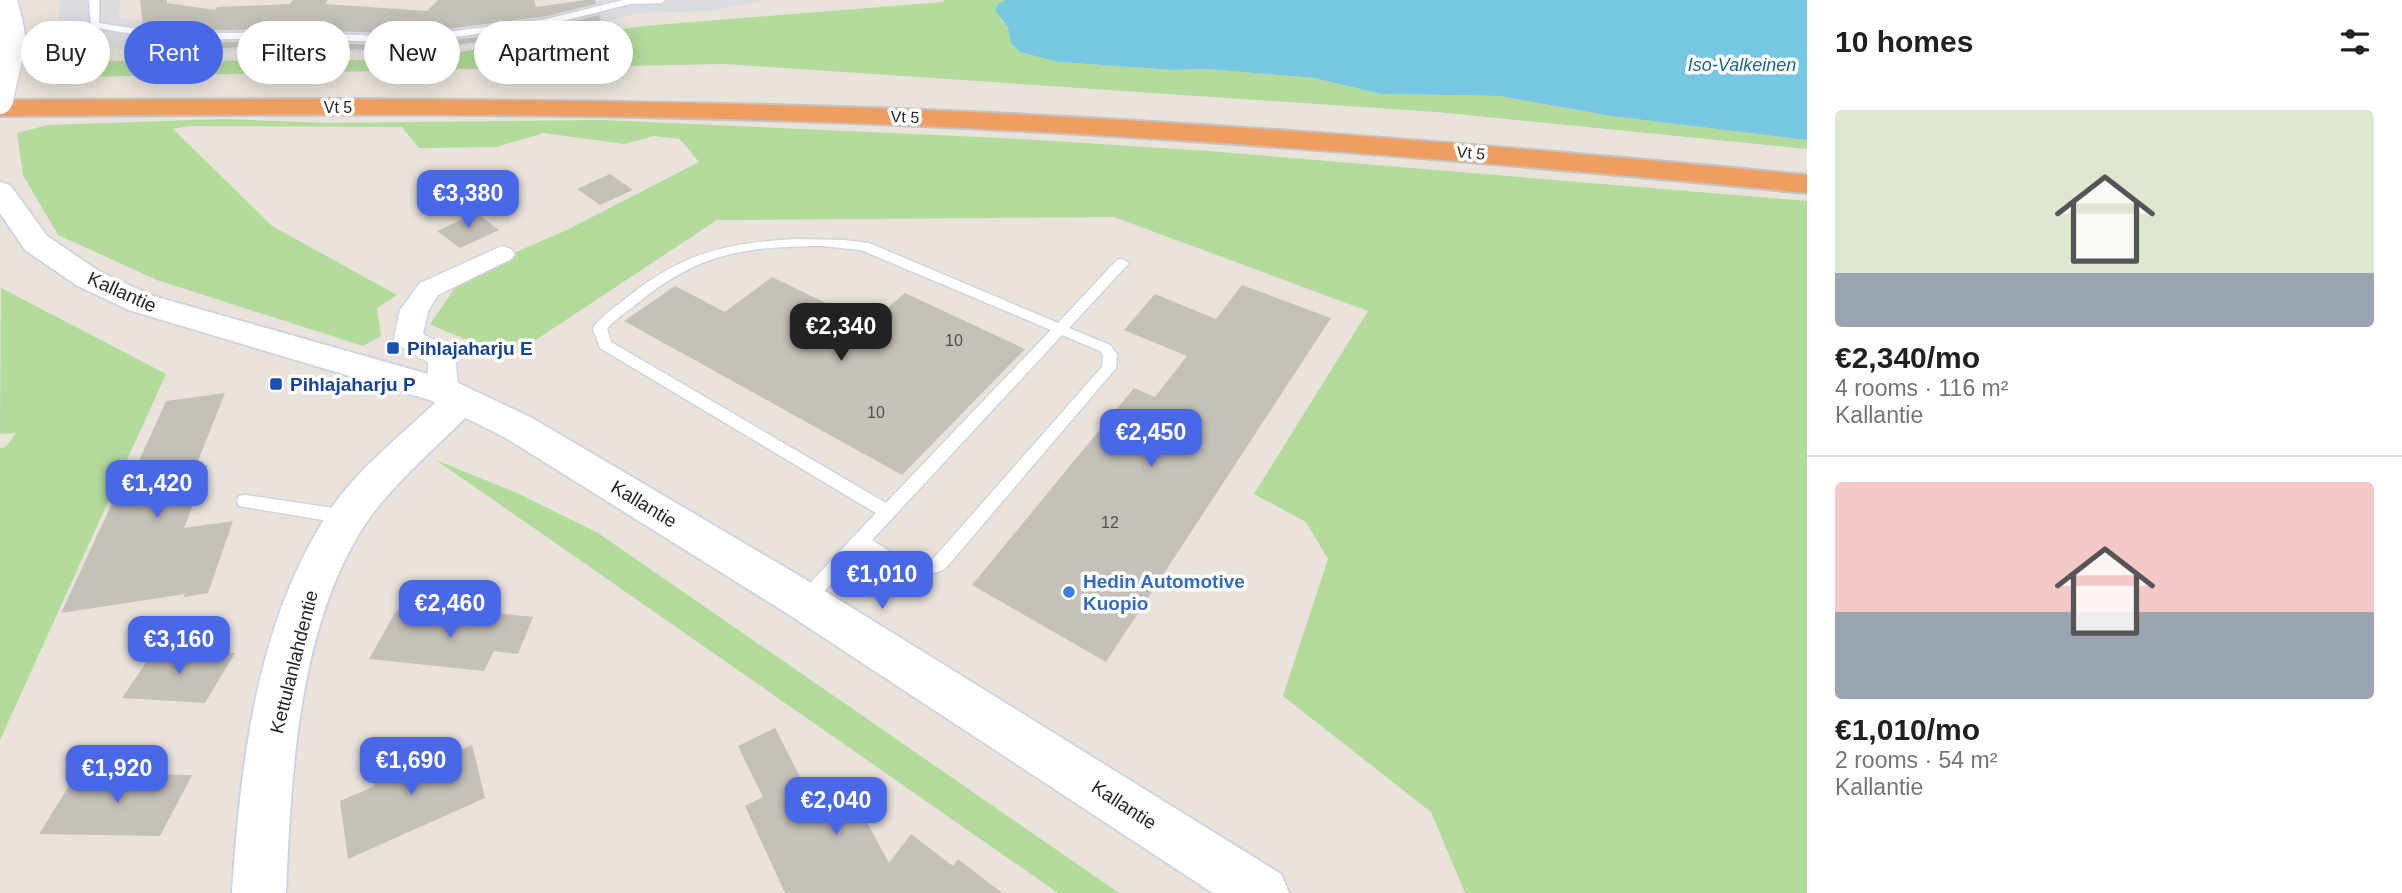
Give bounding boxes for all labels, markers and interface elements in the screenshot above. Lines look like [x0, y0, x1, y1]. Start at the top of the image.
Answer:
chip: Buy [21, 21, 110, 84]
chip: Rent [124, 21, 223, 84]
chip: Filters [237, 21, 350, 84]
chip: New [364, 21, 460, 84]
chip: Apartment [474, 21, 633, 84]
icon: filters [2336, 23, 2374, 61]
text: 10 homes [1835, 25, 1973, 58]
water label: Iso-Valkeinen [1688, 55, 1796, 75]
street label: Vt 5 [324, 99, 352, 116]
street label: Vt 5 [890, 108, 920, 126]
street label: Vt 5 [1456, 143, 1486, 163]
icon: home [2042, 156, 2168, 282]
pin: €3,380 [411, 170, 525, 230]
text: €3,380 [433, 180, 503, 206]
street label: Kallantie [84, 268, 160, 316]
pin: €2,340 [784, 304, 898, 363]
text: €2,340 [806, 313, 876, 339]
house number: 10 [945, 332, 963, 349]
place label: Pihlajaharju E [407, 338, 533, 359]
marker: Pihlajaharju E [385, 340, 401, 356]
text: €2,340/mo [1835, 341, 1980, 374]
place label: Pihlajaharju P [290, 374, 416, 395]
text: 4 rooms · 116 m² [1835, 375, 2008, 401]
marker: Pihlajaharju P [268, 376, 284, 392]
text: Kallantie [1835, 402, 1923, 428]
house number: 10 [867, 404, 885, 421]
pin: €2,450 [1094, 410, 1208, 469]
text: €2,450 [1116, 419, 1186, 445]
pin: €1,420 [100, 461, 214, 520]
text: €1,420 [122, 470, 192, 496]
street label: Kallantie [607, 476, 681, 532]
house number: 12 [1101, 514, 1119, 531]
icon: home [2042, 528, 2168, 654]
pin: €1,010 [825, 552, 939, 611]
text: €1,010 [847, 561, 917, 587]
place label: Hedin Automotive Kuopio [1083, 571, 1245, 614]
pin: €2,460 [393, 580, 507, 640]
marker: Hedin Automotive Kuopio [1061, 584, 1077, 600]
street label: Kettulanlahdentie [266, 588, 322, 736]
text: €2,460 [415, 590, 485, 616]
pin: €3,160 [122, 616, 236, 676]
text: €3,160 [144, 626, 214, 652]
text: €1,010/mo [1835, 713, 1980, 746]
pin: €1,690 [354, 738, 468, 797]
pin: €1,920 [60, 746, 174, 805]
text: €1,690 [376, 747, 446, 773]
text: 2 rooms · 54 m² [1835, 747, 1997, 773]
text: €1,920 [82, 755, 152, 781]
text: Kallantie [1835, 774, 1923, 800]
street label: Kallantie [1088, 776, 1160, 834]
pin: €2,040 [779, 778, 893, 837]
text: €2,040 [801, 787, 871, 813]

